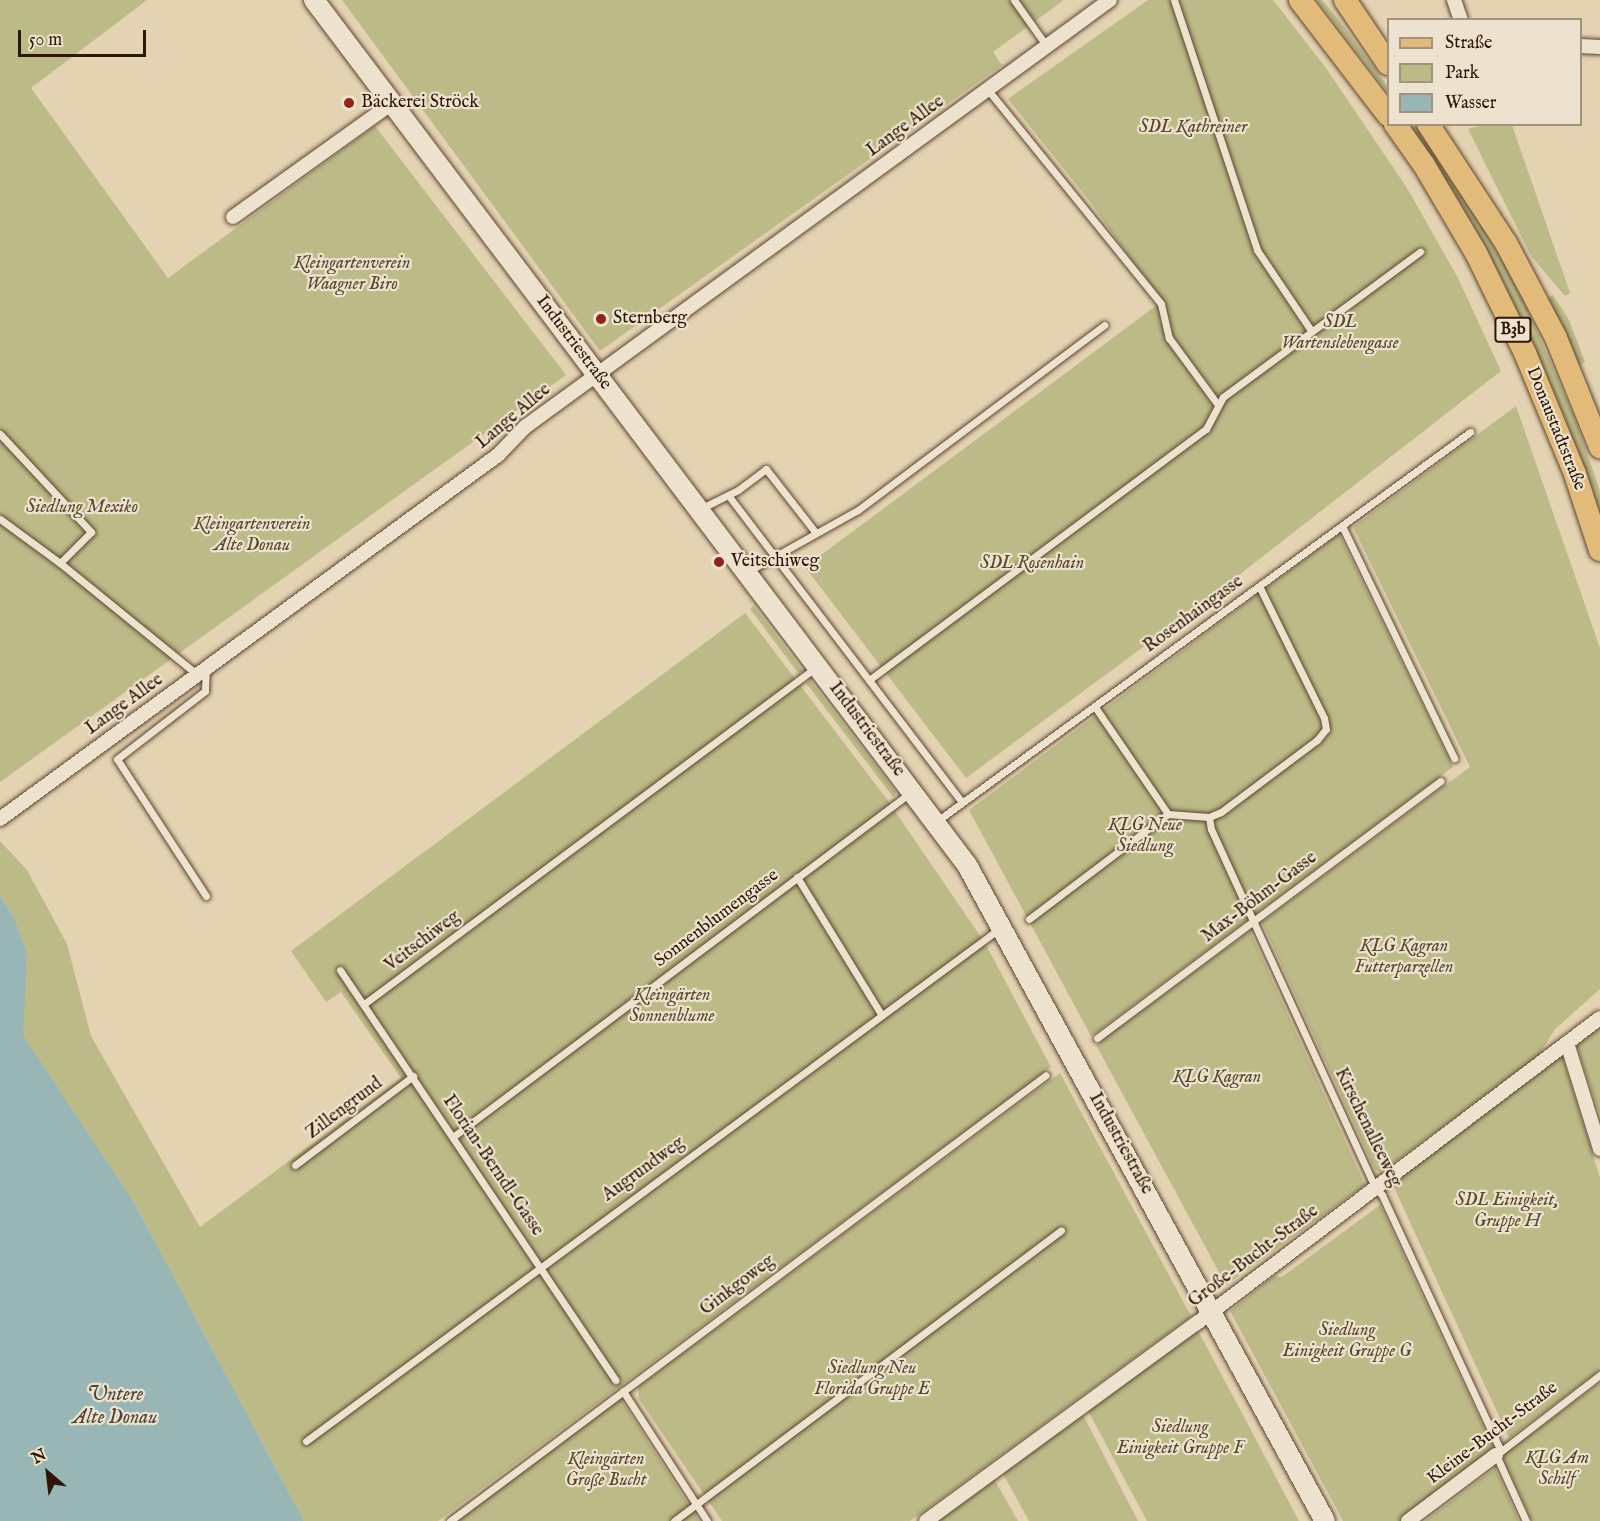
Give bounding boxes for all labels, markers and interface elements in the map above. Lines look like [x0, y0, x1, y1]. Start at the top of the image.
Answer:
scale bar [21, 18, 148, 56]
legend [1387, 18, 1582, 126]
text: 50 m [29, 29, 62, 52]
text: Straße [1445, 32, 1492, 55]
text: Park [1445, 62, 1479, 85]
place label: Bäckerei Ströck [361, 92, 479, 114]
street label: Lange Allee [863, 92, 949, 162]
text: Wasser [1445, 92, 1496, 115]
marker: Bäckerei Ströck [342, 96, 356, 110]
park label: SDL Kathreiner [1139, 117, 1247, 139]
park label: Kleingartenverein Waagner Biro [294, 254, 410, 296]
street label: Industriestraße [530, 291, 616, 395]
place label: Sternberg [613, 308, 687, 330]
marker: Sternberg [594, 312, 608, 326]
park label: SDL Wartenslebengasse [1281, 313, 1399, 356]
road number: B3b [1494, 317, 1532, 343]
street label: Donaustadtstraße [1520, 364, 1590, 494]
street label: Lange Allee [472, 380, 556, 454]
park label: Siedlung Mexiko [26, 497, 138, 519]
park label: Kleingartenverein Alte Donau [194, 515, 310, 558]
place label: Veitschiweg [731, 551, 819, 573]
park label: SDL Rosenhain [980, 553, 1084, 575]
marker: Veitschiweg [712, 555, 726, 569]
street label: Rosenhaingasse [1140, 572, 1248, 658]
street label: Lange Allee [82, 670, 168, 740]
street label: Industriestraße [823, 678, 909, 782]
park label: KLG Neue Siedlung [1108, 816, 1182, 858]
street label: Max-Böhm-Gasse [1198, 848, 1322, 948]
street label: Sonnenblumengasse [651, 865, 783, 973]
street label: Veitschiweg [381, 907, 465, 977]
park label: KLG Kagran Futterparzellen [1355, 937, 1453, 980]
park label: Kleingärten Sonnenblume [630, 986, 714, 1028]
street label: Kirschenalleeweg [1329, 1065, 1405, 1191]
park label: KLG Kagran [1173, 1067, 1261, 1089]
street label: Zillengrund [303, 1073, 387, 1145]
street label: Industriestraße [1083, 1089, 1157, 1199]
street label: Florian-Berndl-Gasse [437, 1091, 547, 1241]
street label: Augrundweg [599, 1133, 689, 1207]
park label: SDL Einigkeit, Gruppe H [1455, 1191, 1559, 1234]
street label: Große-Bucht-Straße [1185, 1201, 1323, 1313]
street label: Ginkgoweg [697, 1251, 779, 1321]
park label: Siedlung Einigkeit Gruppe G [1283, 1321, 1411, 1364]
park label: Siedlung Neu Florida Gruppe E [814, 1359, 930, 1402]
street label: Kleine-Bucht-Straße [1424, 1378, 1562, 1490]
water label: Untere Alte Donau [73, 1383, 157, 1430]
park label: Siedlung Einigkeit Gruppe F [1117, 1418, 1243, 1460]
north arrow [18, 1443, 78, 1503]
text: N [29, 1445, 50, 1469]
park label: KLG Am Schilf [1525, 1449, 1589, 1492]
park label: Kleingärten Große Bucht [565, 1450, 647, 1492]

